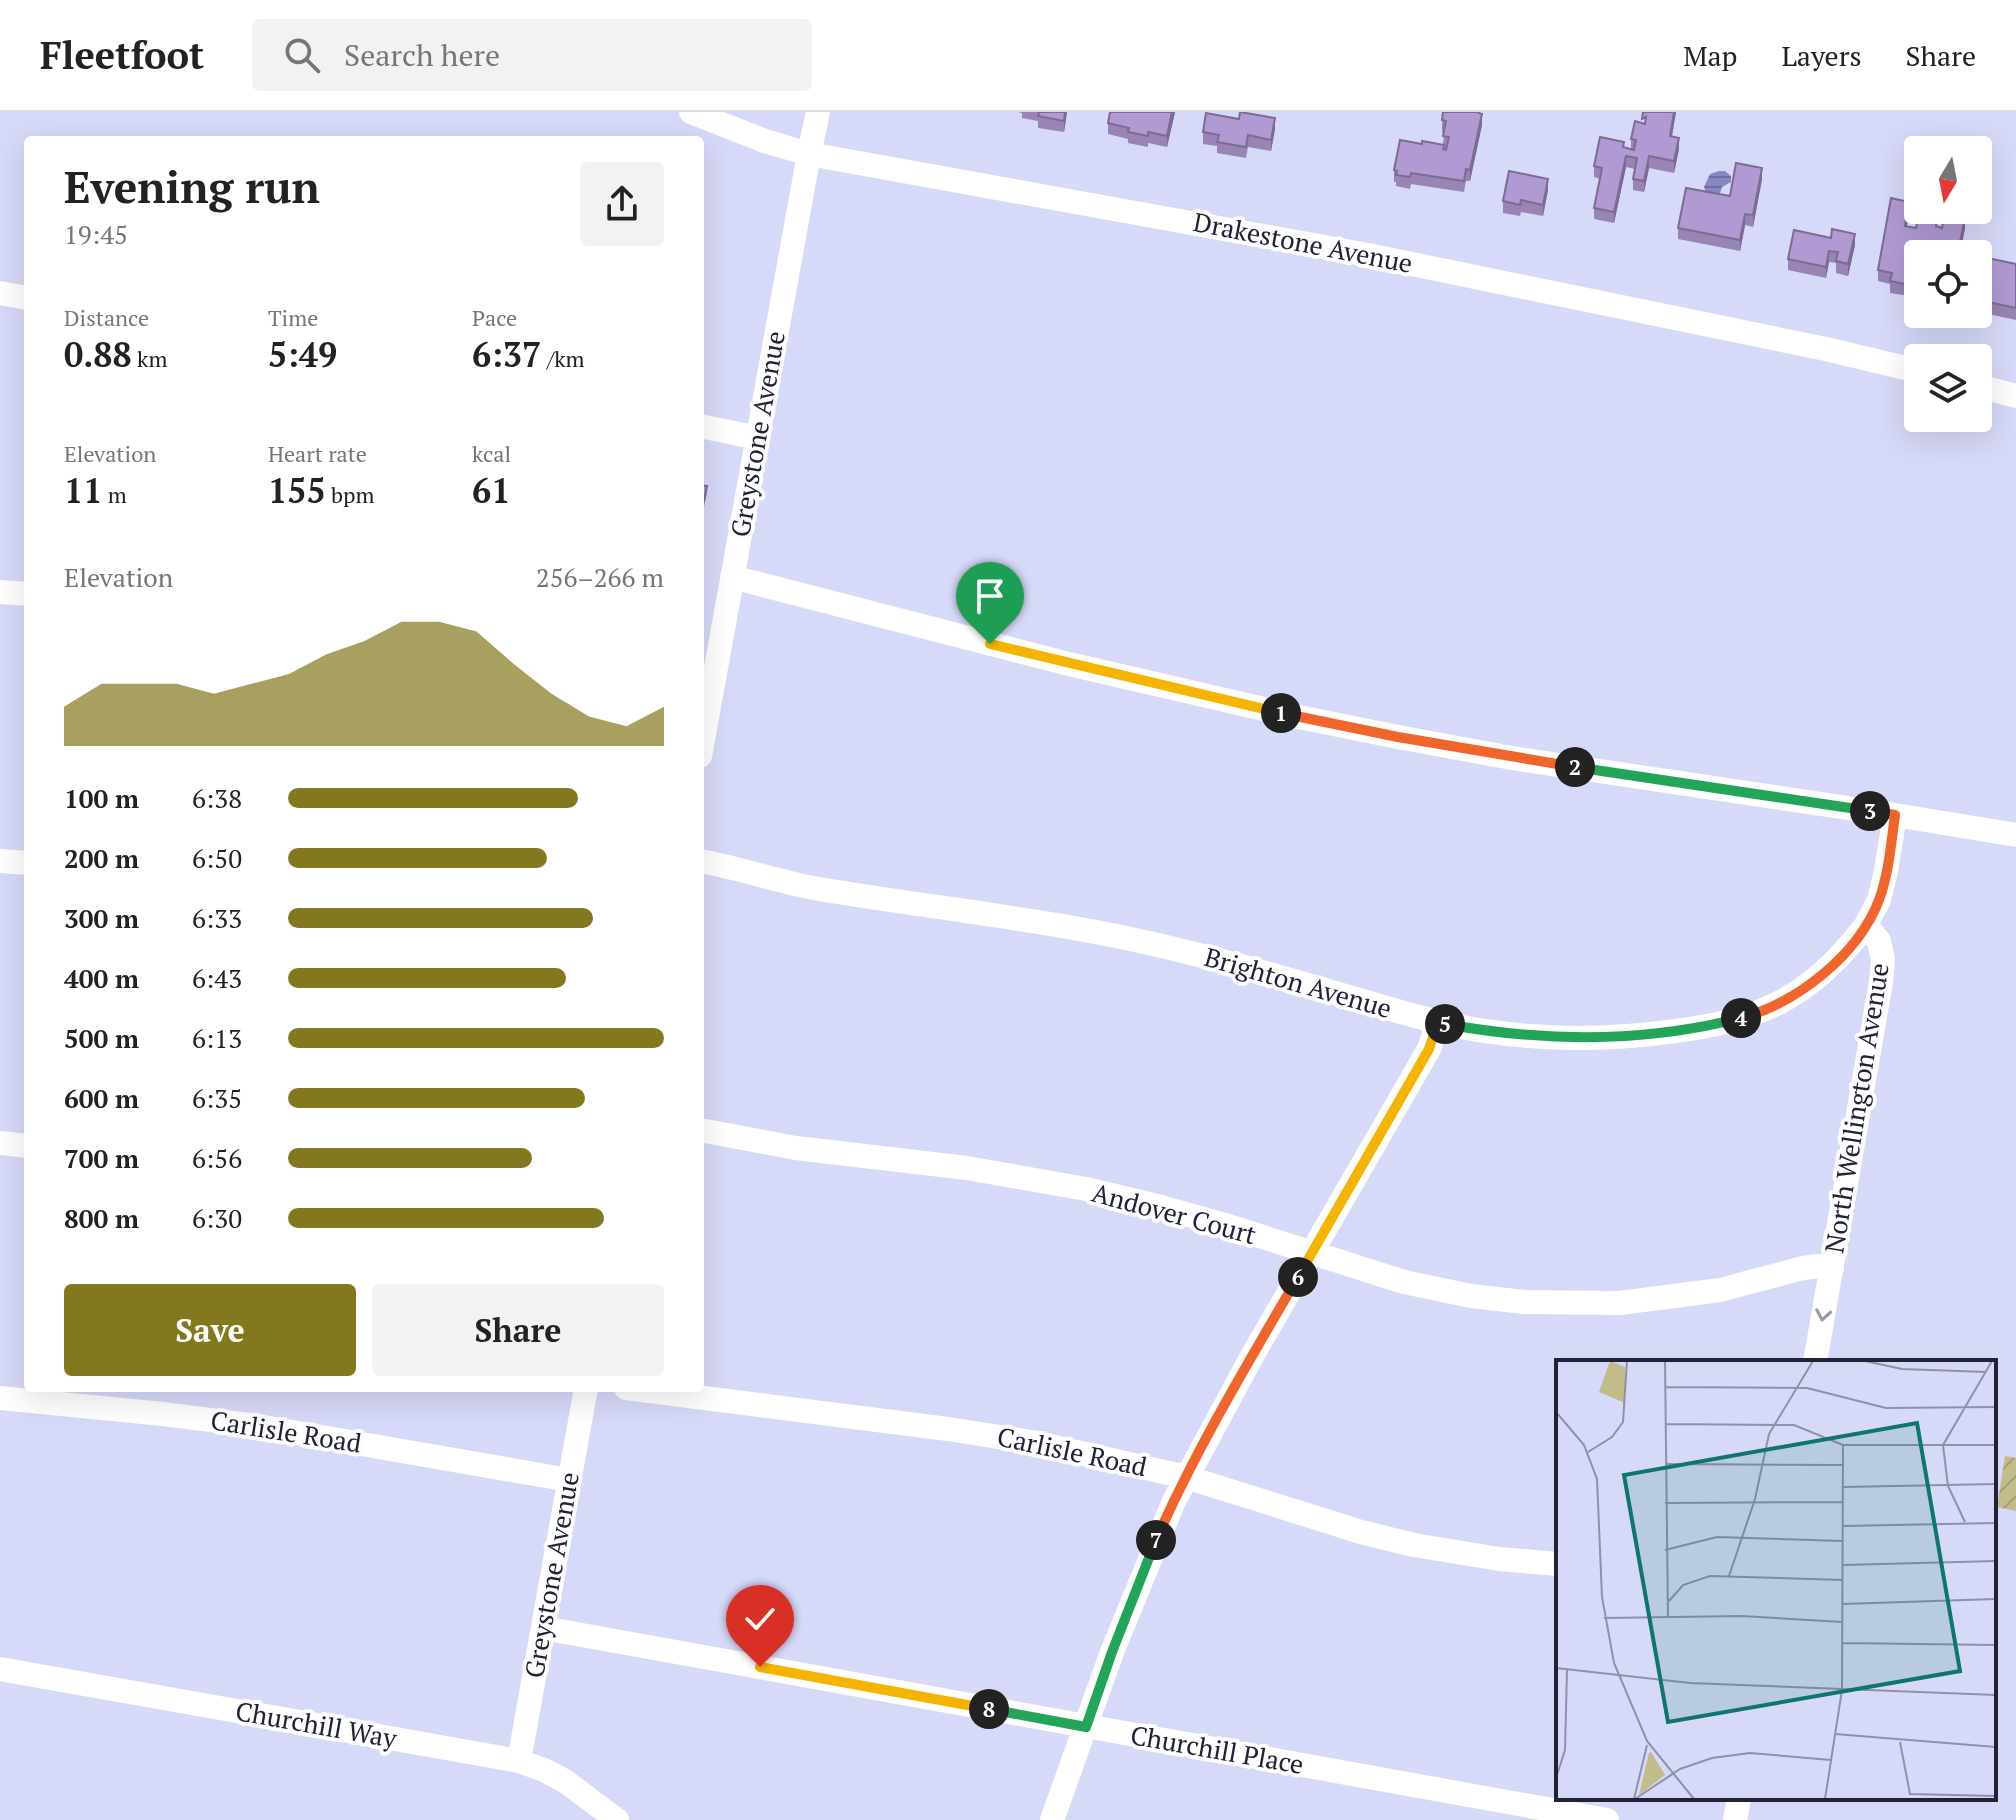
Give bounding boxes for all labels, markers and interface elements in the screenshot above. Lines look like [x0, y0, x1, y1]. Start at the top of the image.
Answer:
search box [252, 19, 812, 91]
text: Fleetfoot [40, 30, 204, 80]
icon: search [280, 33, 324, 77]
text: Search here [344, 35, 500, 75]
text: Map [1683, 37, 1737, 74]
text: Layers [1781, 37, 1862, 74]
text: Share [1906, 37, 1976, 74]
north arrow [1904, 136, 1992, 224]
map controls [1904, 136, 1992, 432]
text: Evening run [64, 157, 320, 216]
button: share [580, 162, 664, 246]
street label: Drakestone Avenue [1191, 204, 1416, 280]
text: 19:45 [64, 217, 128, 251]
button: locate [1904, 240, 1992, 328]
text: Distance [64, 303, 149, 332]
text: Time [268, 303, 318, 332]
text: Pace [472, 303, 517, 332]
street label: Greystone Avenue [722, 328, 792, 539]
text: 0.88 [64, 332, 132, 377]
text: 5:49 [268, 332, 337, 377]
text: 6:37 [472, 332, 541, 377]
text: km [132, 344, 167, 373]
text: /km [541, 344, 585, 373]
button: layers [1904, 344, 1992, 432]
text: Elevation [64, 439, 156, 468]
text: Heart rate [268, 439, 367, 468]
text: kcal [472, 439, 511, 468]
text: 11 [64, 468, 102, 513]
text: 155 [268, 468, 326, 513]
text: 61 [472, 468, 510, 513]
text: m [102, 480, 127, 509]
text: bpm [326, 480, 374, 509]
text: Elevation [64, 560, 173, 594]
text: 256–266 m [536, 560, 664, 594]
pin [956, 562, 1024, 644]
icon: arrive [968, 574, 1012, 618]
pin: 1 [1261, 693, 1301, 733]
text: 1 [1275, 698, 1287, 727]
pin: 2 [1555, 747, 1595, 787]
text: 2 [1569, 752, 1581, 781]
text: 100 m [64, 781, 139, 815]
text: 6:38 [192, 781, 242, 815]
pin: 3 [1850, 791, 1890, 831]
text: 3 [1864, 796, 1876, 825]
text: 200 m [64, 841, 139, 875]
text: 6:50 [192, 841, 242, 875]
text: 300 m [64, 901, 139, 935]
text: 6:33 [192, 901, 242, 935]
street label: Brighton Avenue [1201, 939, 1396, 1025]
street label: North Wellington Avenue [1816, 960, 1896, 1255]
text: 400 m [64, 961, 139, 995]
text: 6:43 [192, 961, 242, 995]
pin: 4 [1721, 998, 1761, 1038]
text: 4 [1735, 1003, 1747, 1032]
pin: 5 [1425, 1004, 1465, 1044]
text: 5 [1439, 1009, 1451, 1038]
text: 500 m [64, 1021, 139, 1055]
text: 6:13 [192, 1021, 242, 1055]
text: 600 m [64, 1081, 139, 1115]
text: 6:35 [192, 1081, 242, 1115]
text: 700 m [64, 1141, 139, 1175]
text: 6:56 [192, 1141, 242, 1175]
street label: Andover Court [1088, 1175, 1260, 1251]
text: 800 m [64, 1201, 139, 1235]
text: 6:30 [192, 1201, 242, 1235]
pin: 6 [1278, 1257, 1318, 1297]
text: 6 [1292, 1262, 1304, 1291]
button: Save [64, 1284, 356, 1376]
button: Share [372, 1284, 664, 1376]
one-way arrow [1816, 1308, 1833, 1322]
inset map [1556, 1360, 1996, 1800]
street label: Carlisle Road [208, 1402, 364, 1460]
street label: Carlisle Road [994, 1419, 1150, 1483]
street label: Greystone Avenue [516, 1469, 586, 1680]
pin: 7 [1136, 1520, 1176, 1560]
text: 7 [1150, 1525, 1162, 1554]
pin [726, 1585, 794, 1667]
icon: check [738, 1597, 782, 1641]
pin: 8 [969, 1689, 1009, 1729]
street label: Churchill Way [233, 1693, 400, 1755]
text: 8 [983, 1694, 995, 1723]
street label: Churchill Place [1128, 1717, 1306, 1781]

